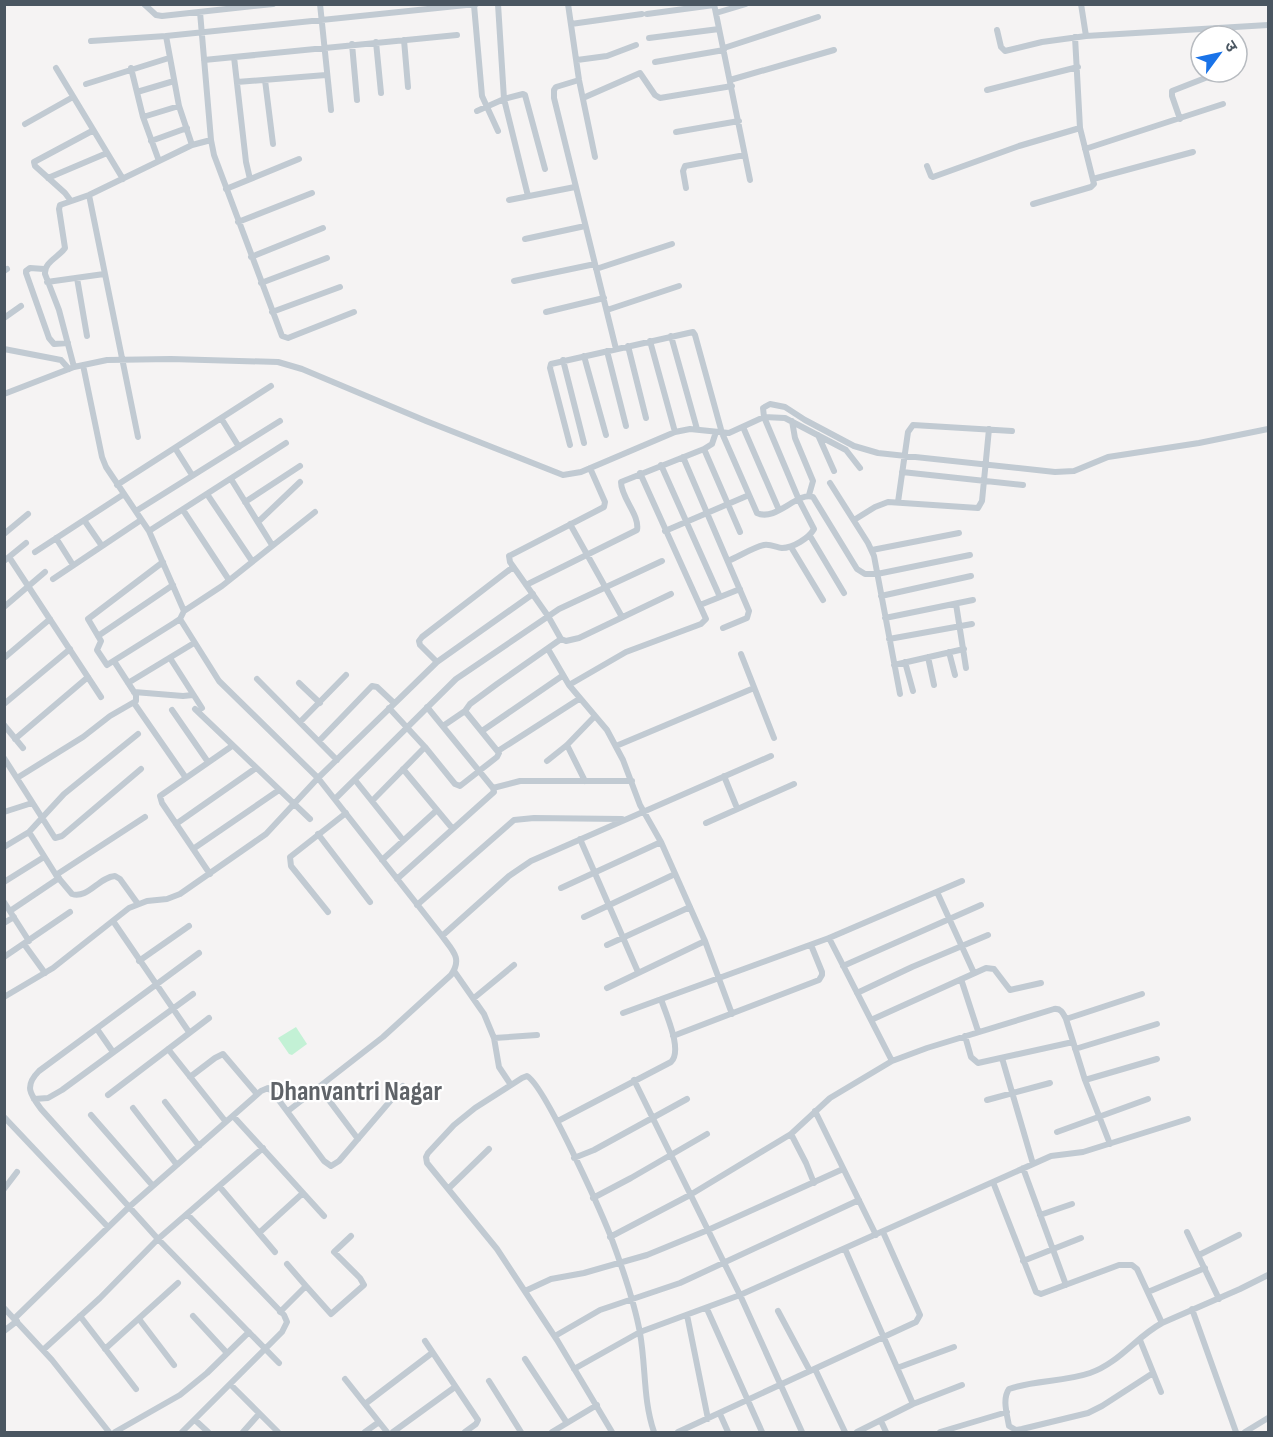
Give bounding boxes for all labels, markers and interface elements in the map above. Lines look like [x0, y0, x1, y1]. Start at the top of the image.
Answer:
north arrow [1189, 24, 1249, 84]
text: उ [1220, 38, 1241, 56]
district label: Dhanvantri Nagar [270, 1075, 442, 1108]

